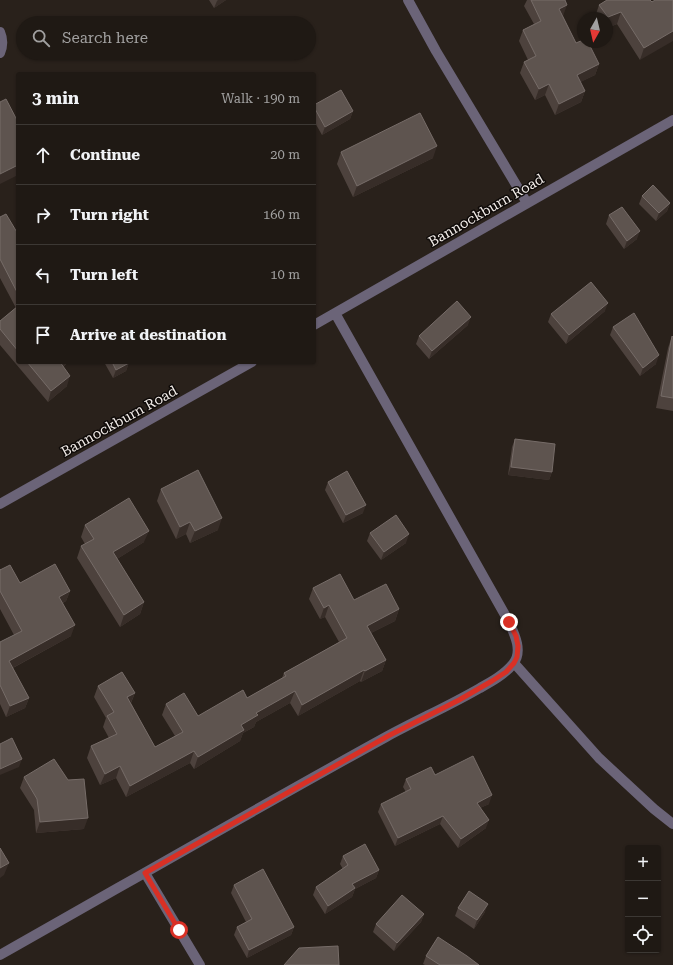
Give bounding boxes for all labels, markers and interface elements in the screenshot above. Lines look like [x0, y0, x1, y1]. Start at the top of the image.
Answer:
north arrow [577, 12, 613, 48]
search box [16, 16, 316, 60]
icon: search [30, 27, 52, 49]
text: Search here [62, 29, 148, 47]
text: 3 min [32, 88, 79, 108]
text: Walk · 190 m [221, 91, 300, 106]
icon: ahead [32, 144, 54, 166]
text: Continue [70, 146, 140, 164]
text: 20 m [270, 147, 300, 162]
street label: Bannockburn Road [426, 170, 546, 250]
icon: right [32, 204, 54, 226]
text: Turn right [70, 206, 149, 224]
text: 160 m [263, 207, 300, 222]
icon: left [32, 264, 54, 286]
text: Turn left [70, 266, 138, 284]
text: 10 m [270, 267, 300, 282]
icon: arrive [32, 324, 54, 346]
text: Arrive at destination [70, 326, 226, 344]
street label: Bannockburn Road [58, 382, 180, 460]
route end [500, 613, 518, 631]
map controls [625, 845, 661, 953]
button: + [625, 845, 661, 881]
button: − [625, 881, 661, 917]
button: locate [625, 917, 661, 953]
route start [170, 921, 188, 939]

